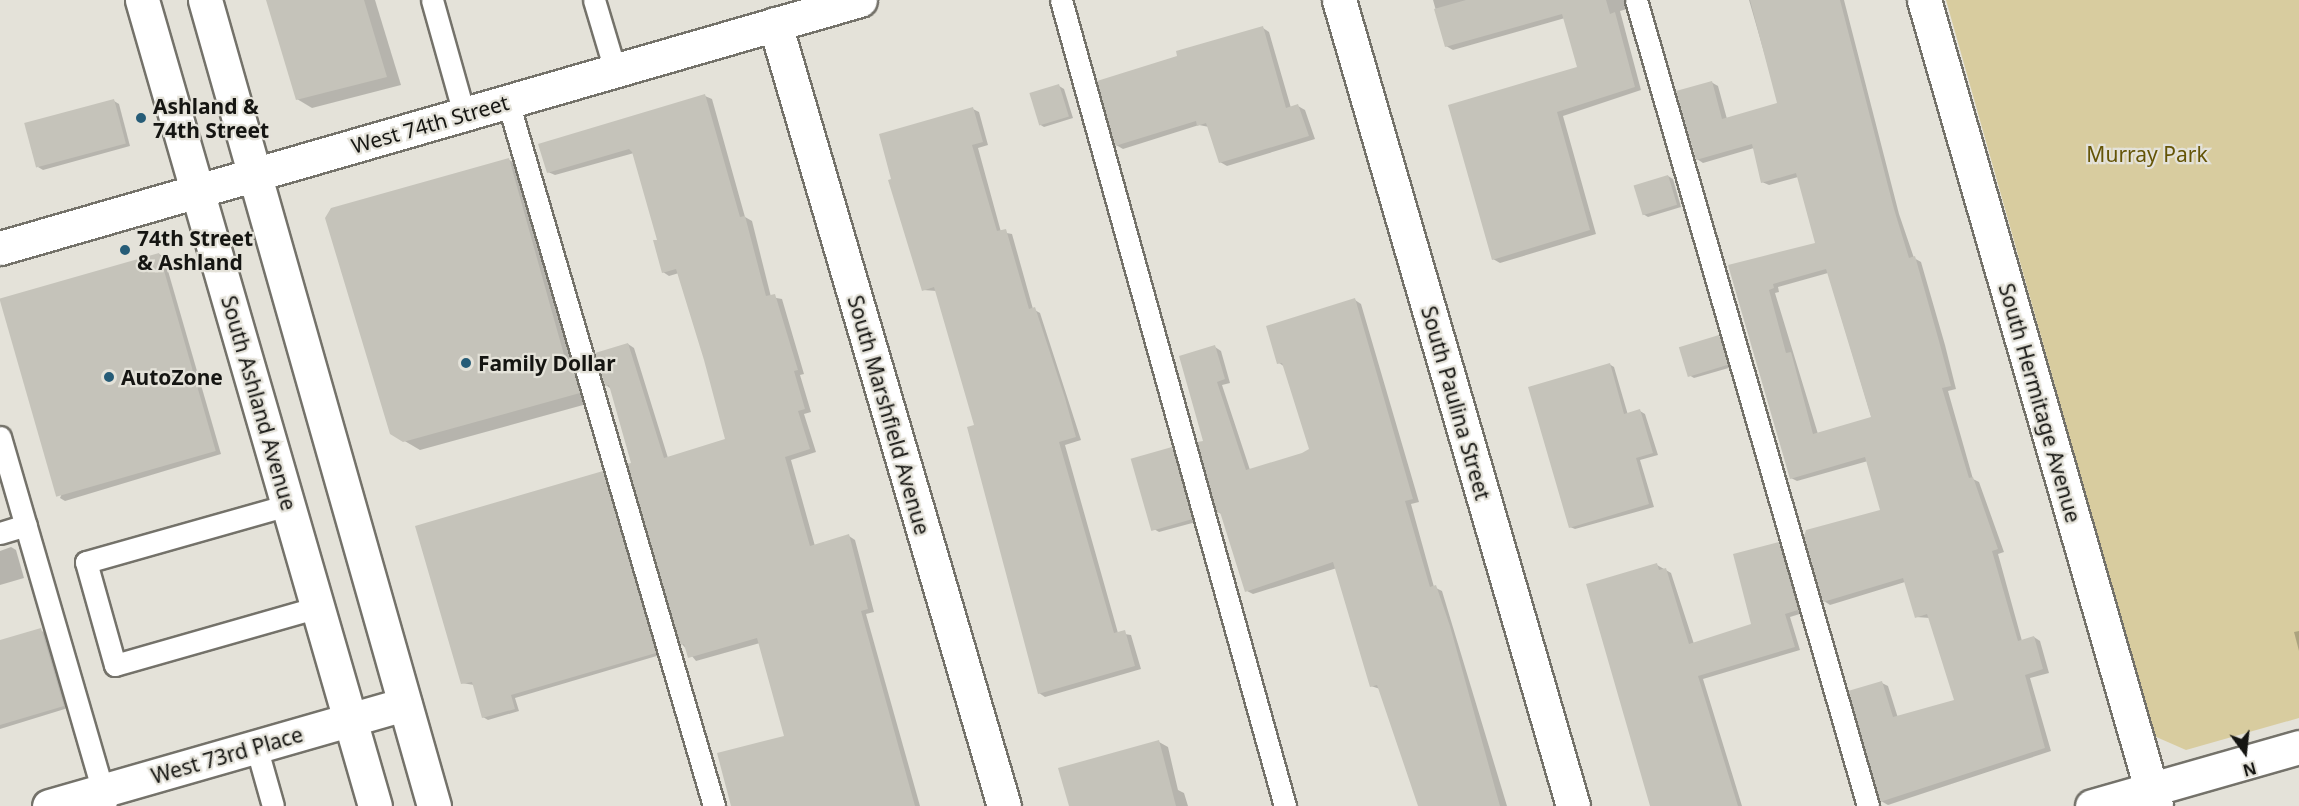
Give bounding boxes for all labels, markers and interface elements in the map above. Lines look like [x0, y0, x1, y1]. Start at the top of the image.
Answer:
street label: West 74th Street [348, 89, 512, 159]
place label: Ashland & 74th Street [153, 93, 269, 143]
marker: Ashland & 74th Street [134, 111, 148, 125]
park label: Murray Park [2086, 141, 2208, 167]
place label: 74th Street & Ashland [137, 225, 253, 275]
marker: 74th Street & Ashland [118, 243, 132, 257]
street label: South Hermitage Avenue [1994, 280, 2086, 526]
street label: South Marshfield Avenue [843, 292, 935, 538]
street label: South Ashland Avenue [216, 293, 302, 513]
street label: South Paulina Street [1416, 303, 1496, 503]
place label: Family Dollar [478, 350, 616, 376]
marker: Family Dollar [459, 356, 473, 370]
place label: AutoZone [121, 364, 223, 390]
marker: AutoZone [102, 370, 116, 384]
street label: West 73rd Place [148, 721, 306, 789]
north arrow [2215, 722, 2275, 782]
text: N [2241, 757, 2259, 782]

